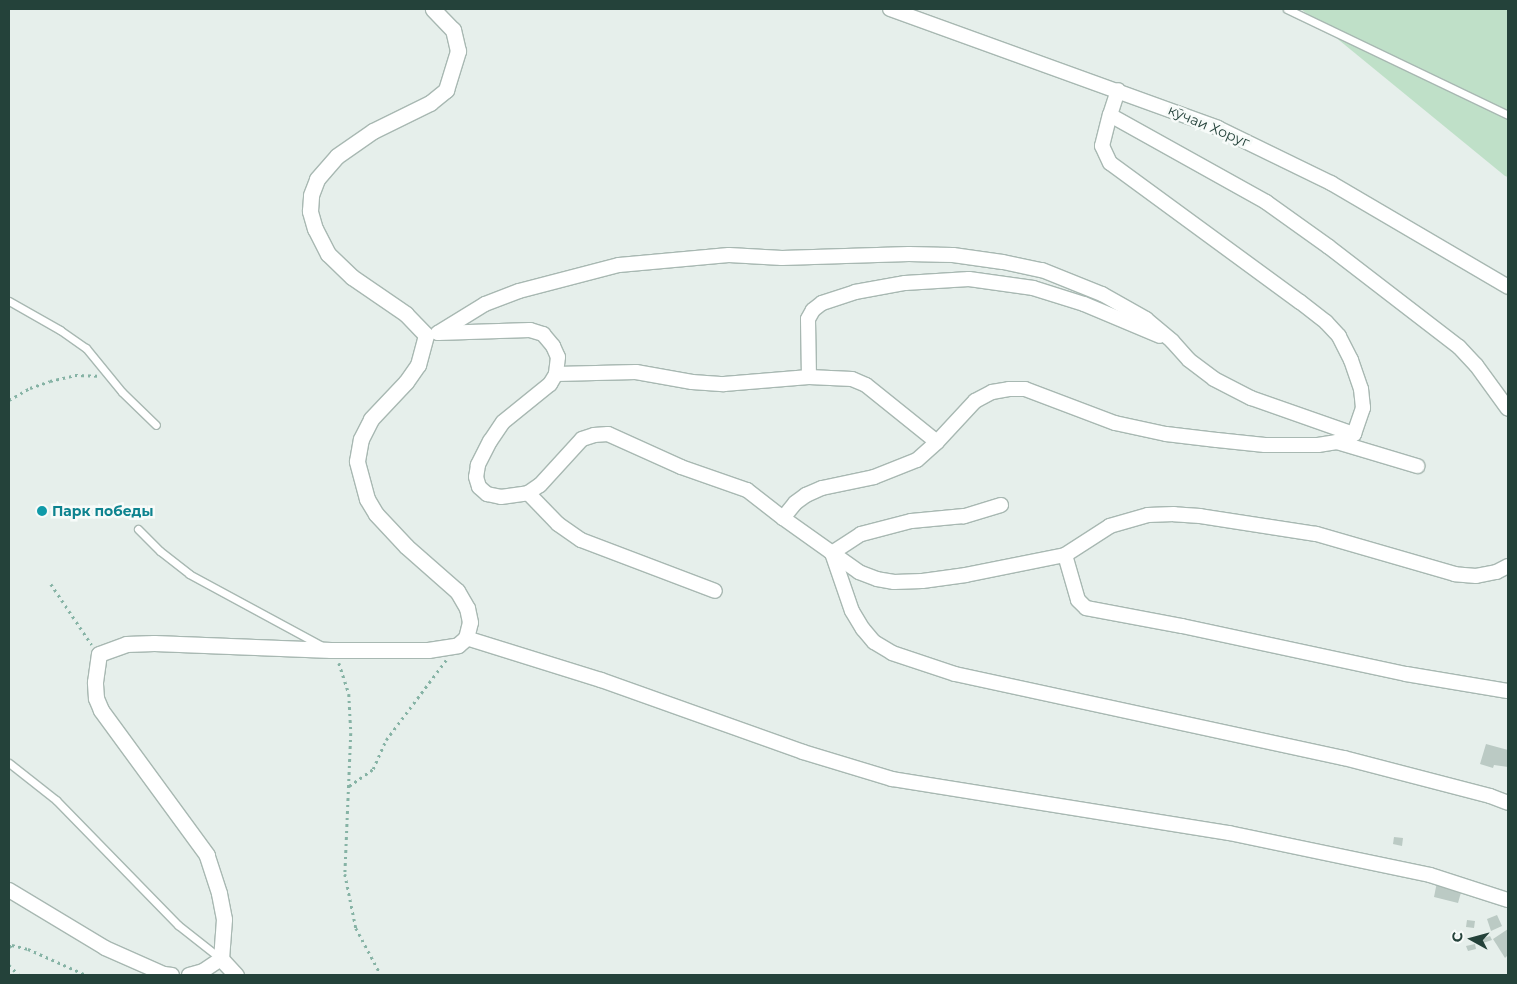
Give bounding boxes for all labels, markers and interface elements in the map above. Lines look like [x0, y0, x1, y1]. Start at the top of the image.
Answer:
street label: кӯчаи Хоруг [1166, 101, 1252, 151]
place label: Парк победы [52, 503, 153, 519]
marker: Парк победы [36, 505, 48, 517]
north arrow [1447, 914, 1497, 964]
text: С [1448, 931, 1467, 943]

